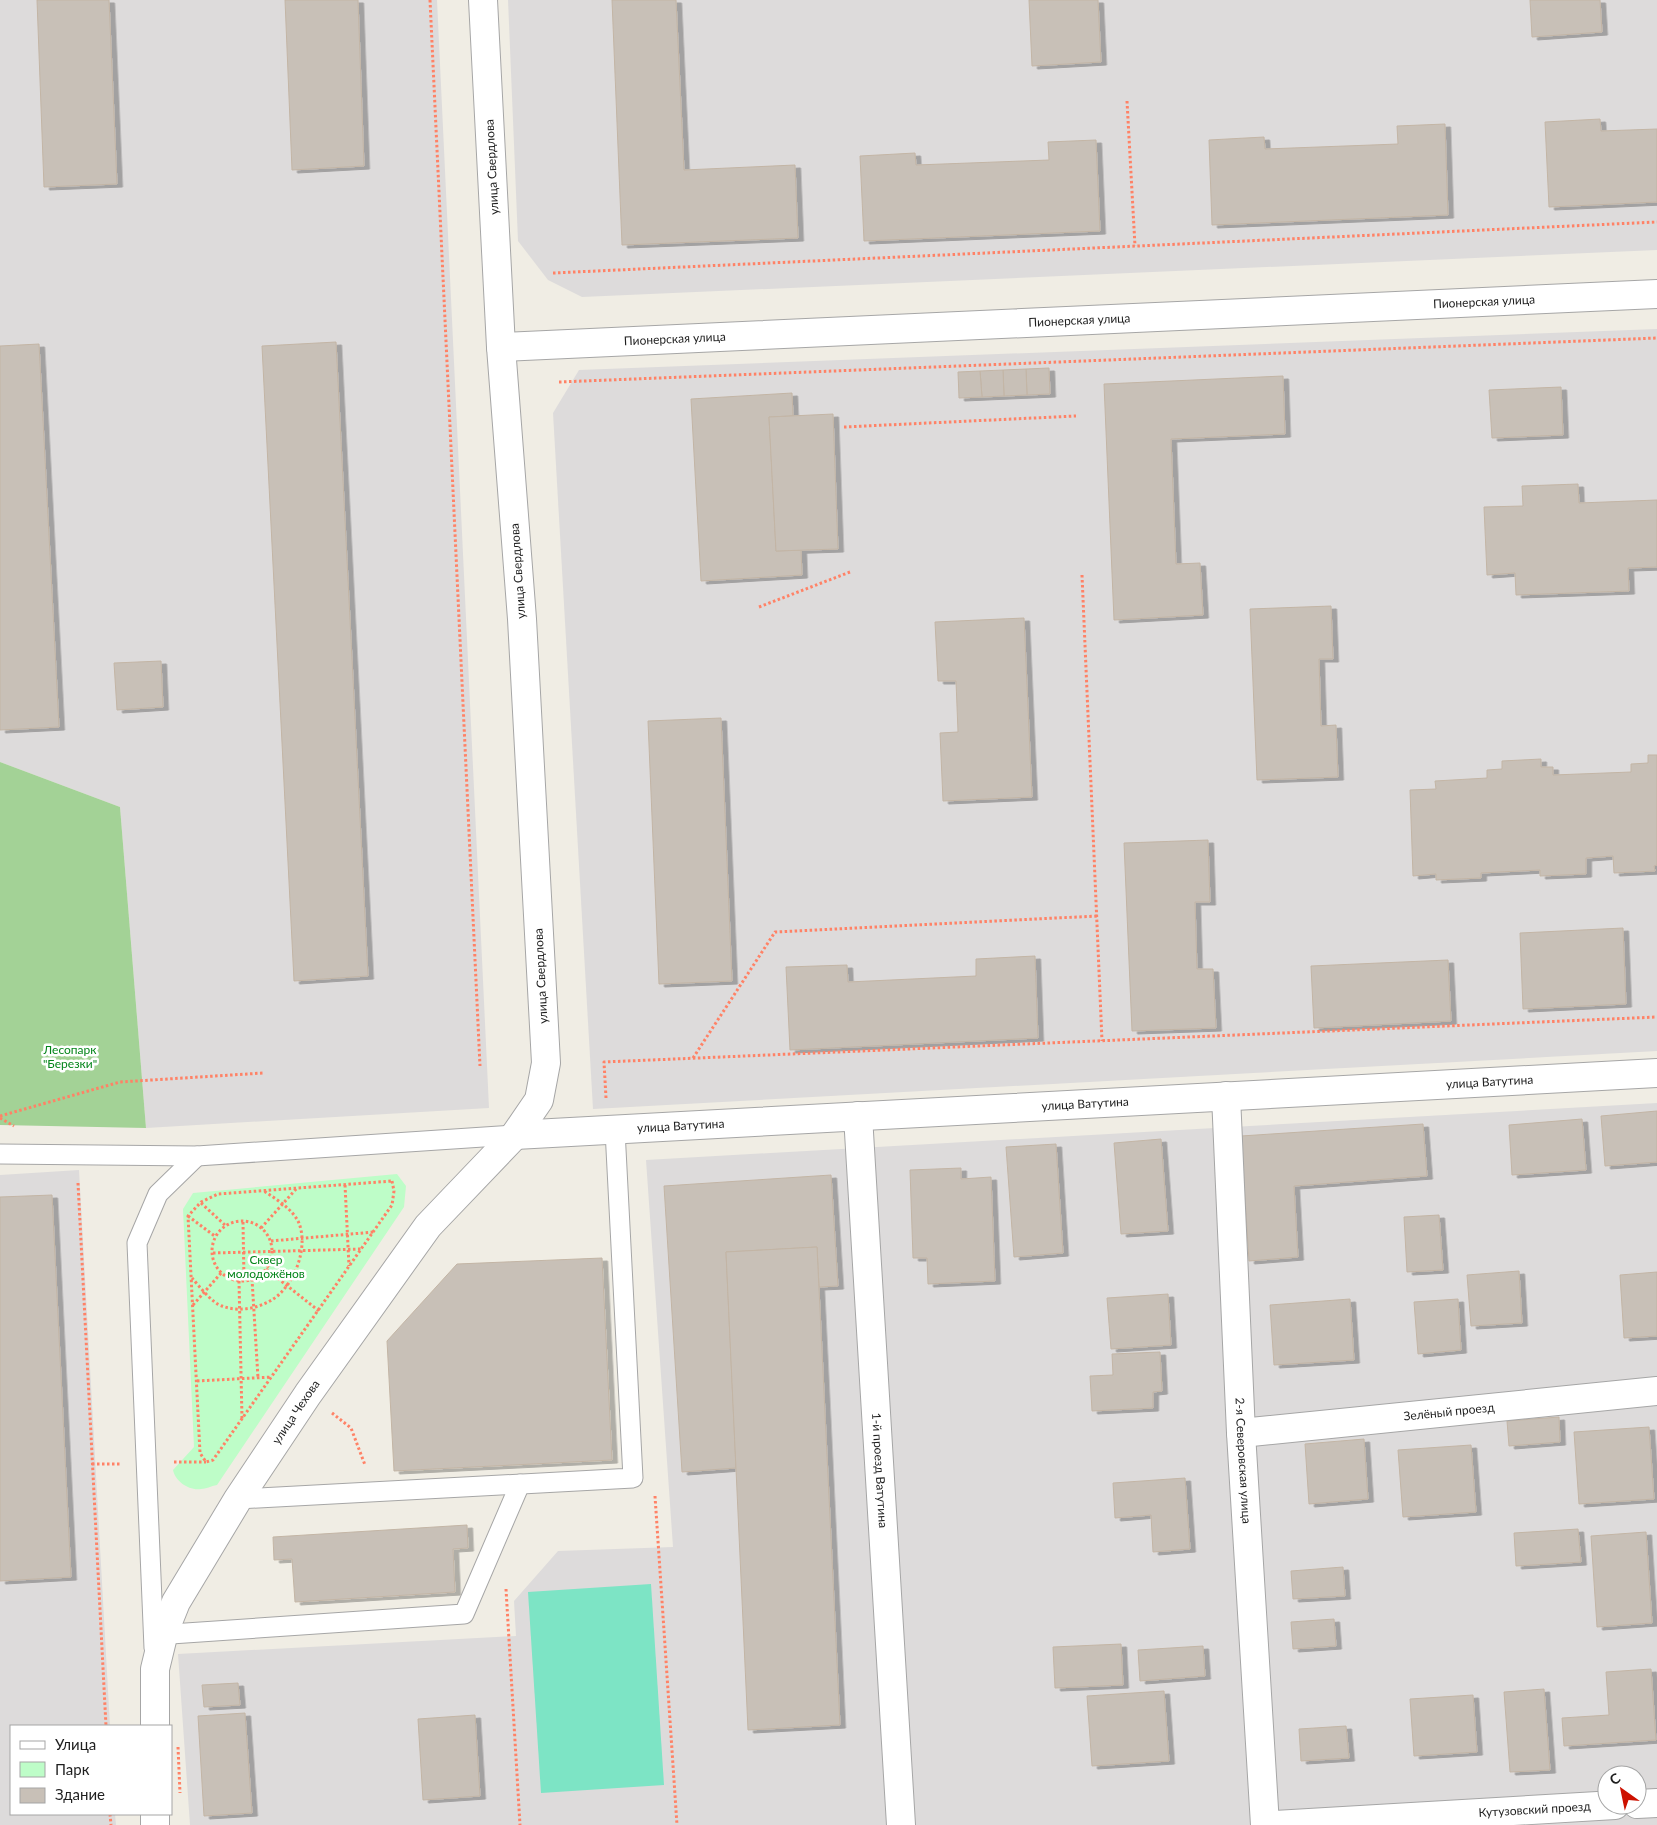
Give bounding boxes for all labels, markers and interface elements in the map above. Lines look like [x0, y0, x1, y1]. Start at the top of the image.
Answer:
street label: улица Свердлова [482, 119, 501, 215]
street label: Пионерская улица [1433, 292, 1535, 311]
street label: Пионерская улица [1028, 310, 1131, 330]
street label: Пионерская улица [623, 329, 726, 348]
street label: улица Свердлова [507, 523, 528, 619]
street label: улица Свердлова [531, 928, 550, 1024]
park label: Лесопарк "Березки" [43, 1042, 97, 1071]
street label: улица Ватутина [1446, 1072, 1534, 1091]
street label: улица Ватутина [1041, 1094, 1129, 1113]
street label: улица Ватутина [637, 1116, 725, 1135]
park label: Сквер молодожёнов [227, 1252, 305, 1281]
street label: улица Чехова [269, 1377, 323, 1447]
street label: 2-я Северовская улица [1232, 1397, 1255, 1524]
street label: Зелёный проезд [1403, 1399, 1496, 1424]
street label: 1-й проезд Ватутина [869, 1412, 891, 1528]
legend [10, 1725, 172, 1815]
text: Улица [55, 1735, 96, 1753]
text: Парк [55, 1760, 90, 1778]
north arrow [1597, 1765, 1647, 1815]
text: С [1606, 1769, 1624, 1788]
text: Здание [55, 1785, 105, 1803]
street label: Кутузовский проезд [1478, 1798, 1592, 1820]

